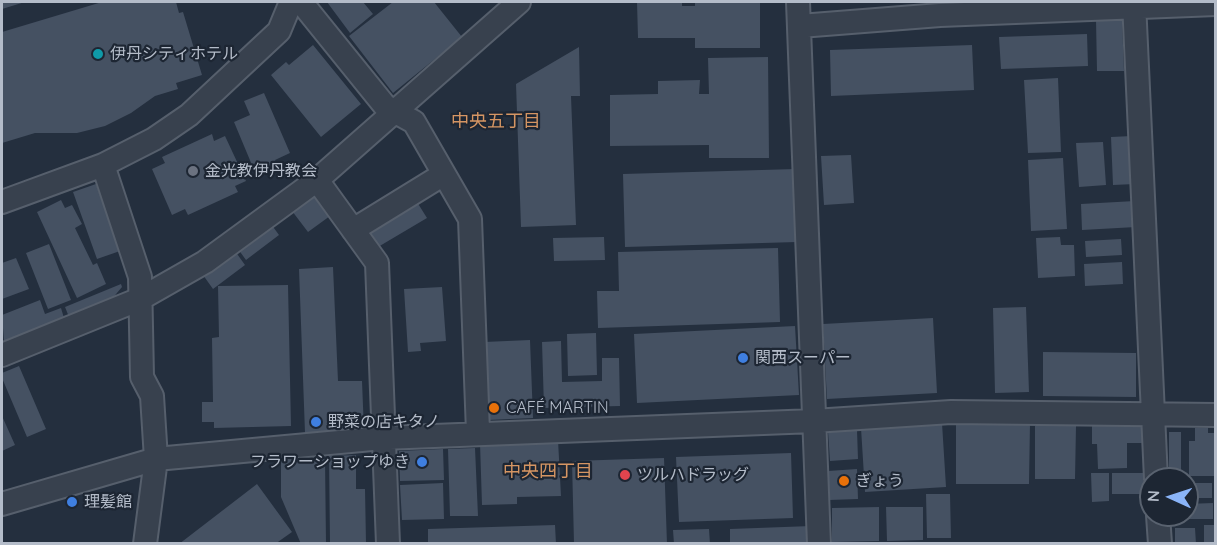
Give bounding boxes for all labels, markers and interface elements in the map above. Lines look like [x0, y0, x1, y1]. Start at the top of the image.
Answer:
place label: 伊丹シティホテル [110, 44, 238, 64]
marker: 伊丹シティホテル [91, 47, 105, 61]
district label: 中央五丁目 [451, 111, 541, 133]
place label: 金光教伊丹教会 [205, 161, 317, 181]
marker: 金光教伊丹教会 [186, 164, 200, 178]
place label: 関西スーパー [755, 348, 851, 368]
marker: 関西スーパー [736, 351, 750, 365]
place label: CAFÉ MARTIN [506, 398, 609, 418]
marker: CAFÉ MARTIN [487, 401, 501, 415]
place label: 野菜の店キタノ [328, 412, 440, 432]
marker: 野菜の店キタノ [309, 415, 323, 429]
place label: フラワーショップゆき [250, 452, 410, 472]
marker: フラワーショップゆき [415, 455, 429, 469]
district label: 中央四丁目 [503, 461, 593, 483]
place label: ツルハドラッグ [637, 465, 749, 485]
north arrow [1139, 467, 1199, 527]
marker: ツルハドラッグ [618, 468, 632, 482]
place label: ぎょう [856, 471, 904, 491]
marker: ぎょう [837, 474, 851, 488]
text: N [1143, 490, 1163, 503]
place label: 理髪館 [84, 492, 132, 512]
marker: 理髪館 [65, 495, 79, 509]

